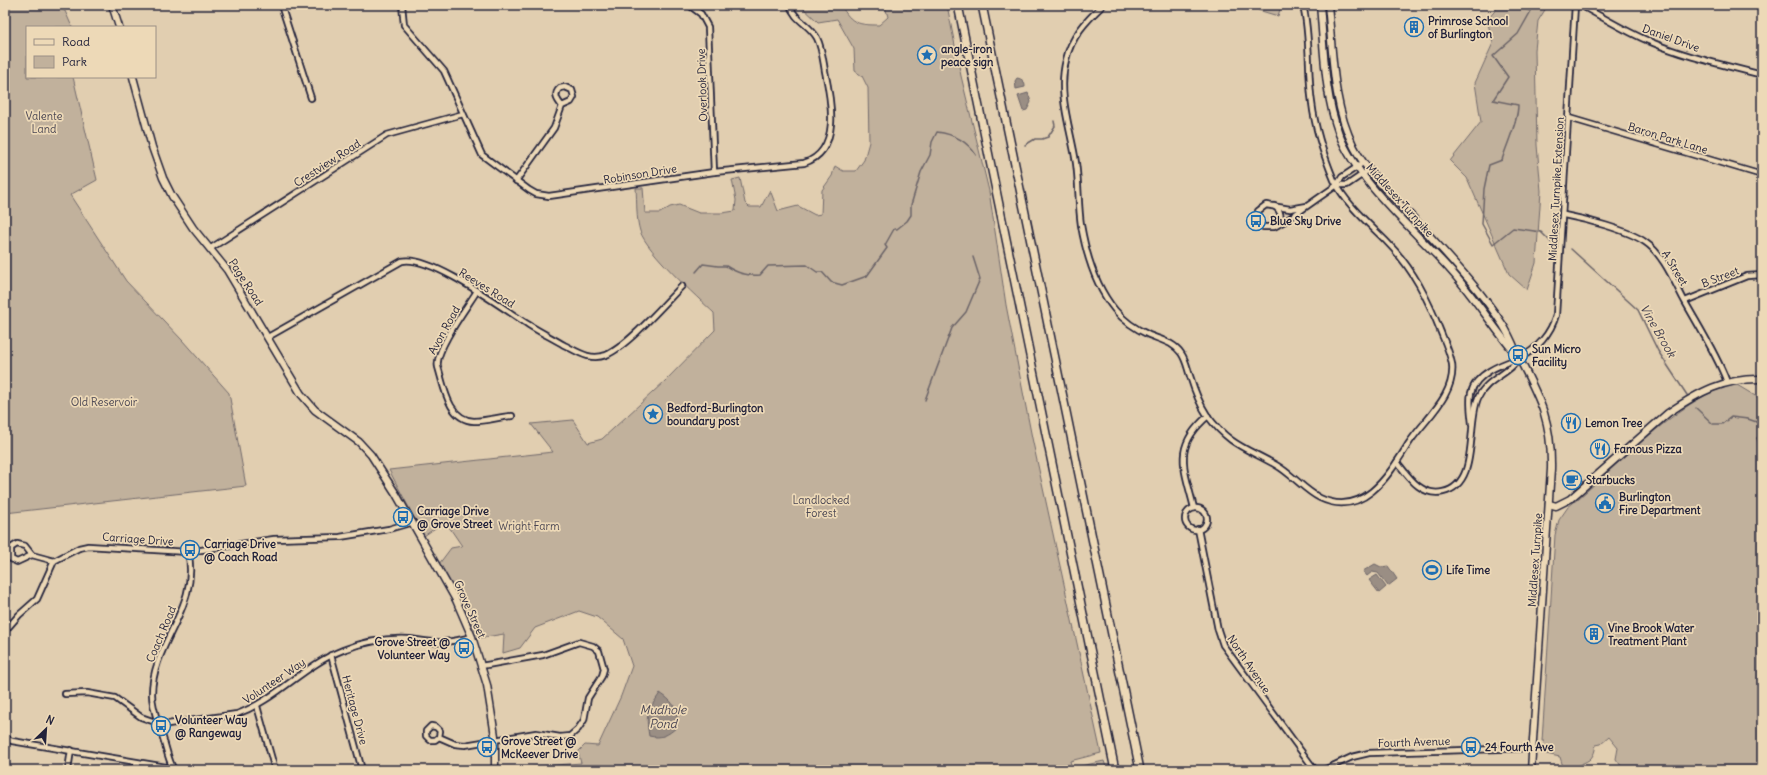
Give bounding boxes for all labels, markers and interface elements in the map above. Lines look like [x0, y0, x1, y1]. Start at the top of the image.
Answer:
place label: Primrose School of Burlington [1428, 14, 1508, 42]
building icon: Primrose School of Burlington [1403, 16, 1425, 38]
street label: Daniel Drive [1640, 21, 1702, 55]
legend [26, 26, 156, 78]
text: Road [62, 34, 90, 49]
place label: angle-iron peace sign [941, 42, 994, 70]
place icon: angle-iron peace sign [916, 44, 938, 66]
street label: Overlook Drive [694, 48, 710, 122]
text: Park [62, 54, 87, 69]
park label: Valente Land [26, 109, 63, 136]
street label: Middlesex Turnpike Extension [1545, 117, 1567, 261]
street label: Baron Park Lane [1626, 119, 1710, 157]
street label: Crestview Road [291, 136, 363, 190]
street label: Middlesex Turnpike [1363, 160, 1437, 240]
street label: Robinson Drive [602, 161, 678, 187]
bus stop icon: Blue Sky Drive [1245, 210, 1267, 232]
place label: Blue Sky Drive [1270, 214, 1341, 229]
street label: A Street [1659, 248, 1691, 289]
street label: Page Road [226, 256, 267, 309]
street label: B Street [1699, 263, 1741, 291]
street label: Reeves Road [456, 265, 518, 311]
water label: Vine Brook [1637, 302, 1680, 361]
street label: Avon Road [425, 303, 463, 357]
place label: Sun Micro Facility [1532, 342, 1581, 370]
bus stop icon: Sun Micro Facility [1507, 344, 1529, 366]
park label: Old Reservoir [71, 395, 138, 409]
place label: Bedford-Burlington boundary post [667, 401, 764, 429]
place icon: Bedford-Burlington boundary post [642, 403, 664, 425]
restaurant icon: Lemon Tree [1560, 412, 1582, 434]
place label: Lemon Tree [1585, 416, 1642, 430]
restaurant icon: Famous Pizza [1589, 438, 1611, 460]
place label: Famous Pizza [1614, 442, 1682, 456]
cafe icon: Starbucks [1561, 469, 1583, 491]
place label: Starbucks [1586, 473, 1635, 487]
place label: Burlington Fire Department [1619, 490, 1701, 518]
public building icon: Burlington Fire Department [1594, 492, 1616, 514]
park label: Landlocked Forest [792, 493, 850, 520]
place label: Carriage Drive @ Grove Street [417, 504, 493, 532]
bus stop icon: Carriage Drive @ Grove Street [392, 506, 414, 528]
street label: Middlesex Turnpike [1525, 513, 1545, 607]
park label: Wright Farm [498, 519, 560, 533]
street label: Carriage Drive [102, 530, 174, 548]
place label: Carriage Drive @ Coach Road [204, 537, 278, 565]
bus stop icon: Carriage Drive @ Coach Road [179, 539, 201, 561]
sports icon: Life Time [1421, 559, 1443, 581]
place label: Life Time [1446, 563, 1490, 577]
street label: Grove Street [451, 578, 489, 640]
street label: Coach Road [143, 603, 179, 664]
place label: Vine Brook Water Treatment Plant [1608, 621, 1695, 648]
building icon: Vine Brook Water Treatment Plant [1583, 623, 1605, 645]
street label: North Avenue [1224, 632, 1274, 696]
place label: Grove Street @ Volunteer Way [375, 635, 450, 663]
bus stop icon: Grove Street @ Volunteer Way [453, 637, 475, 659]
street label: Volunteer Way [240, 655, 308, 707]
street label: Heritage Drive [339, 674, 371, 746]
water label: Mudhole Pond [640, 702, 688, 731]
north arrow [26, 709, 66, 749]
text: N [44, 712, 57, 728]
place label: Volunteer Way @ Rangeway [175, 713, 247, 741]
bus stop icon: Volunteer Way @ Rangeway [150, 715, 172, 737]
place label: Grove Street @ McKeever Drive [501, 734, 578, 761]
street label: Fourth Avenue [1378, 734, 1450, 750]
bus stop icon: Grove Street @ McKeever Drive [476, 736, 498, 758]
bus stop icon: 24 Fourth Ave [1460, 736, 1482, 758]
place label: 24 Fourth Ave [1485, 740, 1554, 754]

